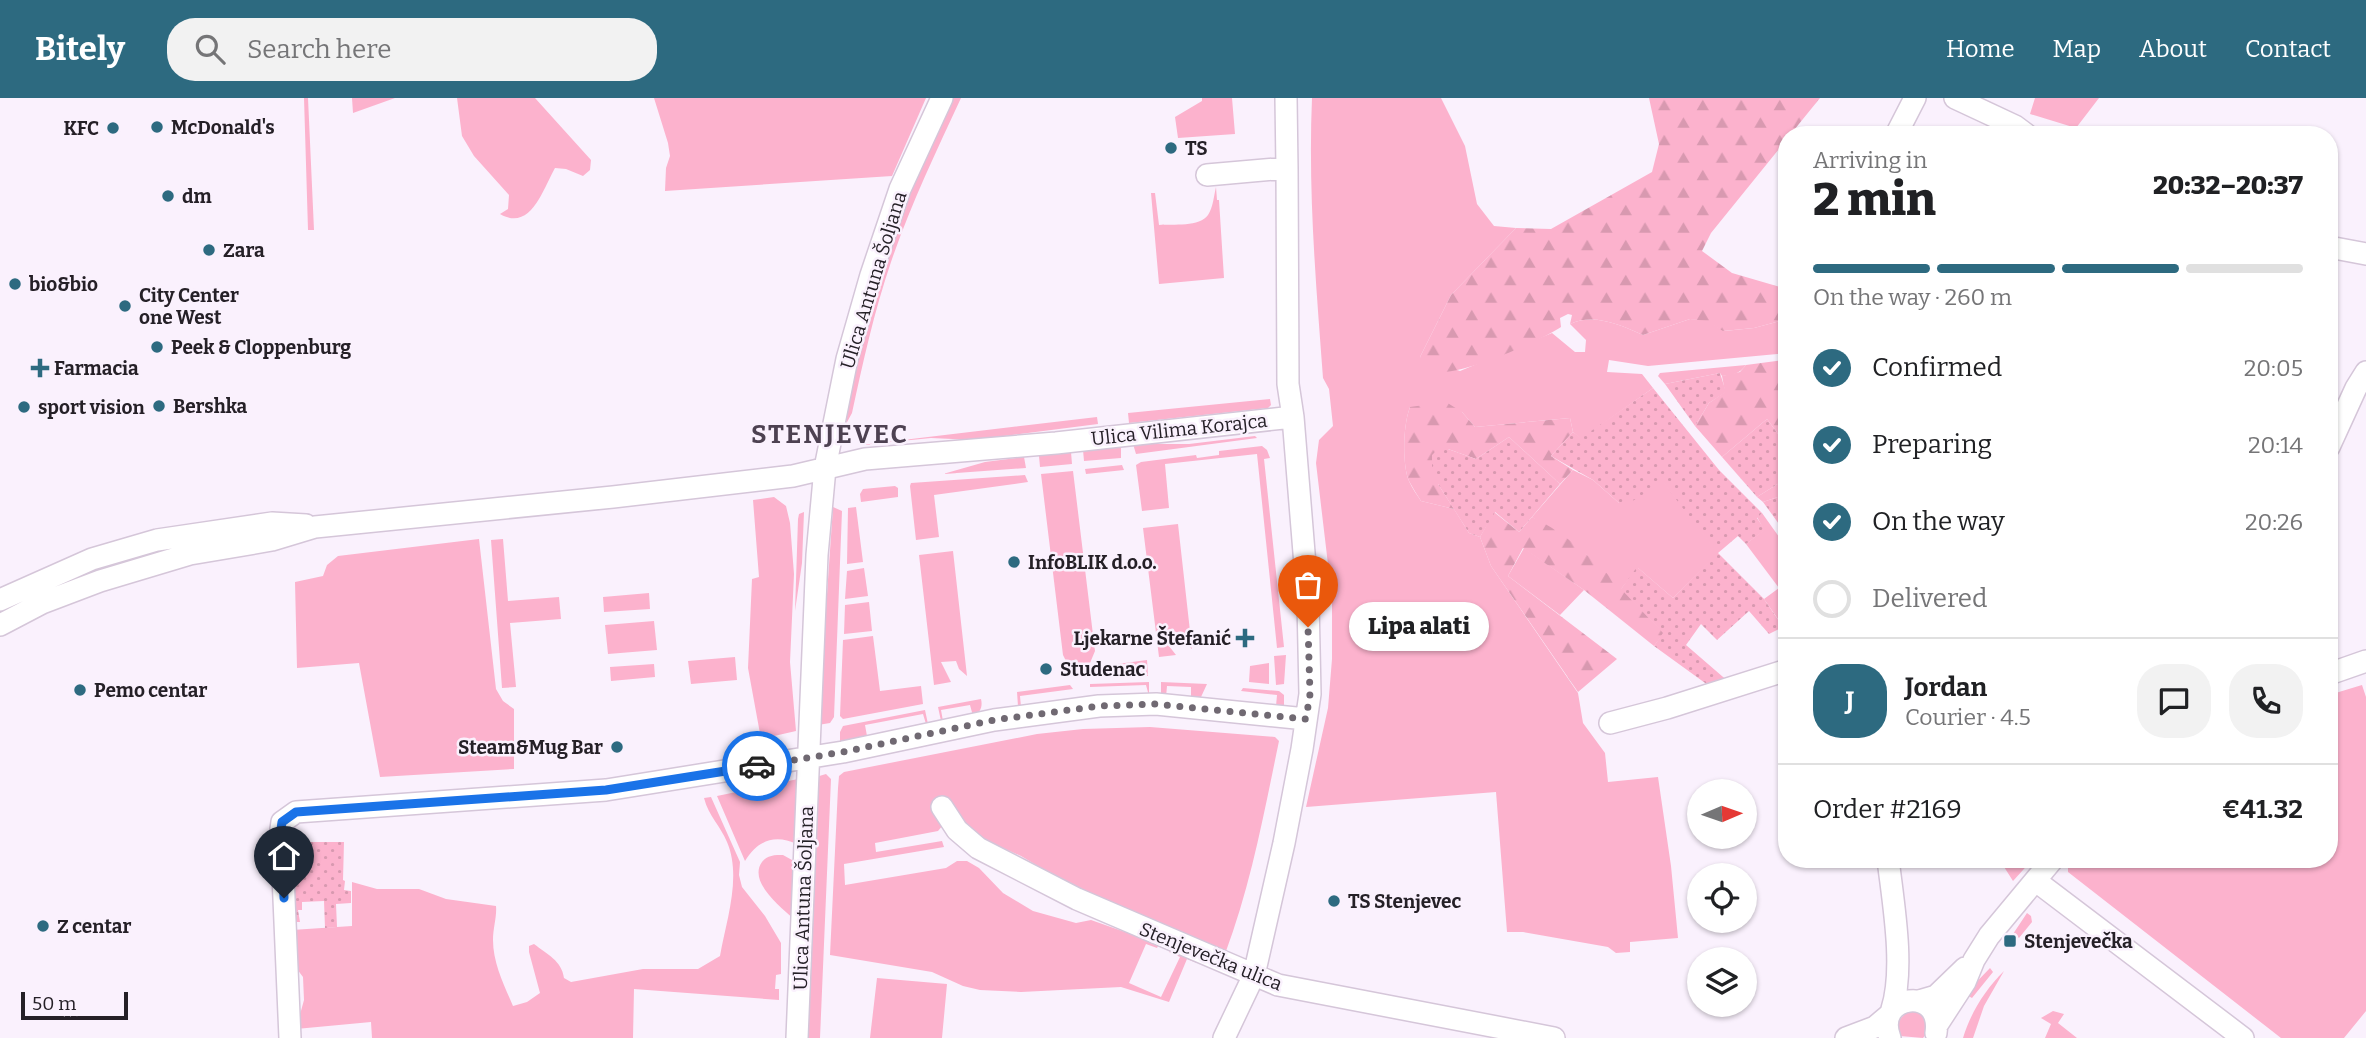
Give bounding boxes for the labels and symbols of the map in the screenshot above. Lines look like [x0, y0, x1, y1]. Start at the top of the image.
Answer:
place label: McDonald's [171, 116, 275, 139]
place label: KFC [64, 117, 99, 140]
marker: McDonald's [149, 119, 165, 135]
marker: KFC [105, 120, 121, 136]
place label: TS [1185, 137, 1208, 160]
marker: TS [1163, 140, 1179, 156]
place label: dm [182, 185, 212, 208]
marker: dm [160, 188, 176, 204]
street label: Ulica Antuna Šoljana [835, 188, 912, 372]
place label: Zara [223, 239, 265, 262]
marker: Zara [201, 242, 217, 258]
place label: bio&bio [29, 273, 98, 296]
marker: bio&bio [7, 276, 23, 292]
place label: City Center one West [139, 284, 239, 329]
marker: City Center one West [117, 298, 133, 314]
place label: Peek & Cloppenburg [171, 336, 351, 359]
marker: Peek & Cloppenburg [149, 339, 165, 355]
place label: Farmacia [54, 357, 139, 380]
marker: Farmacia [32, 360, 48, 376]
place label: Bershka [173, 395, 248, 418]
place label: sport vision [38, 396, 145, 419]
marker: Bershka [151, 398, 167, 414]
marker: sport vision [16, 399, 32, 415]
street label: Ulica Vilima Korajca [1090, 409, 1269, 450]
district label: STENJEVEC [751, 419, 909, 450]
place label: InfoBLIK d.o.o. [1028, 551, 1157, 574]
marker: InfoBLIK d.o.o. [1006, 554, 1022, 570]
pin [1278, 555, 1338, 627]
callout: Lipa alati [1350, 602, 1490, 652]
place label: Ljekarne Štefanić [1073, 625, 1231, 650]
marker: Ljekarne Štefanić [1237, 630, 1253, 646]
place label: Studenac [1060, 658, 1146, 681]
marker: Studenac [1038, 661, 1054, 677]
place label: Pemo centar [94, 679, 208, 702]
marker: Pemo centar [72, 682, 88, 698]
courier [722, 731, 792, 801]
place label: Steam&Mug Bar [458, 736, 603, 759]
marker: Steam&Mug Bar [609, 739, 625, 755]
north arrow [1687, 779, 1757, 849]
street label: Ulica Antuna Šoljana [789, 805, 818, 991]
pin [254, 826, 314, 898]
place label: TS Stenjevec [1348, 890, 1461, 913]
marker: TS Stenjevec [1326, 893, 1342, 909]
place label: Z centar [57, 915, 131, 938]
street label: Stenjevečka ulica [1136, 917, 1286, 996]
marker: Z centar [35, 918, 51, 934]
place label: Stenjevečka [2024, 930, 2133, 953]
marker: Stenjevečka [2002, 933, 2018, 949]
scale bar [21, 989, 128, 1021]

